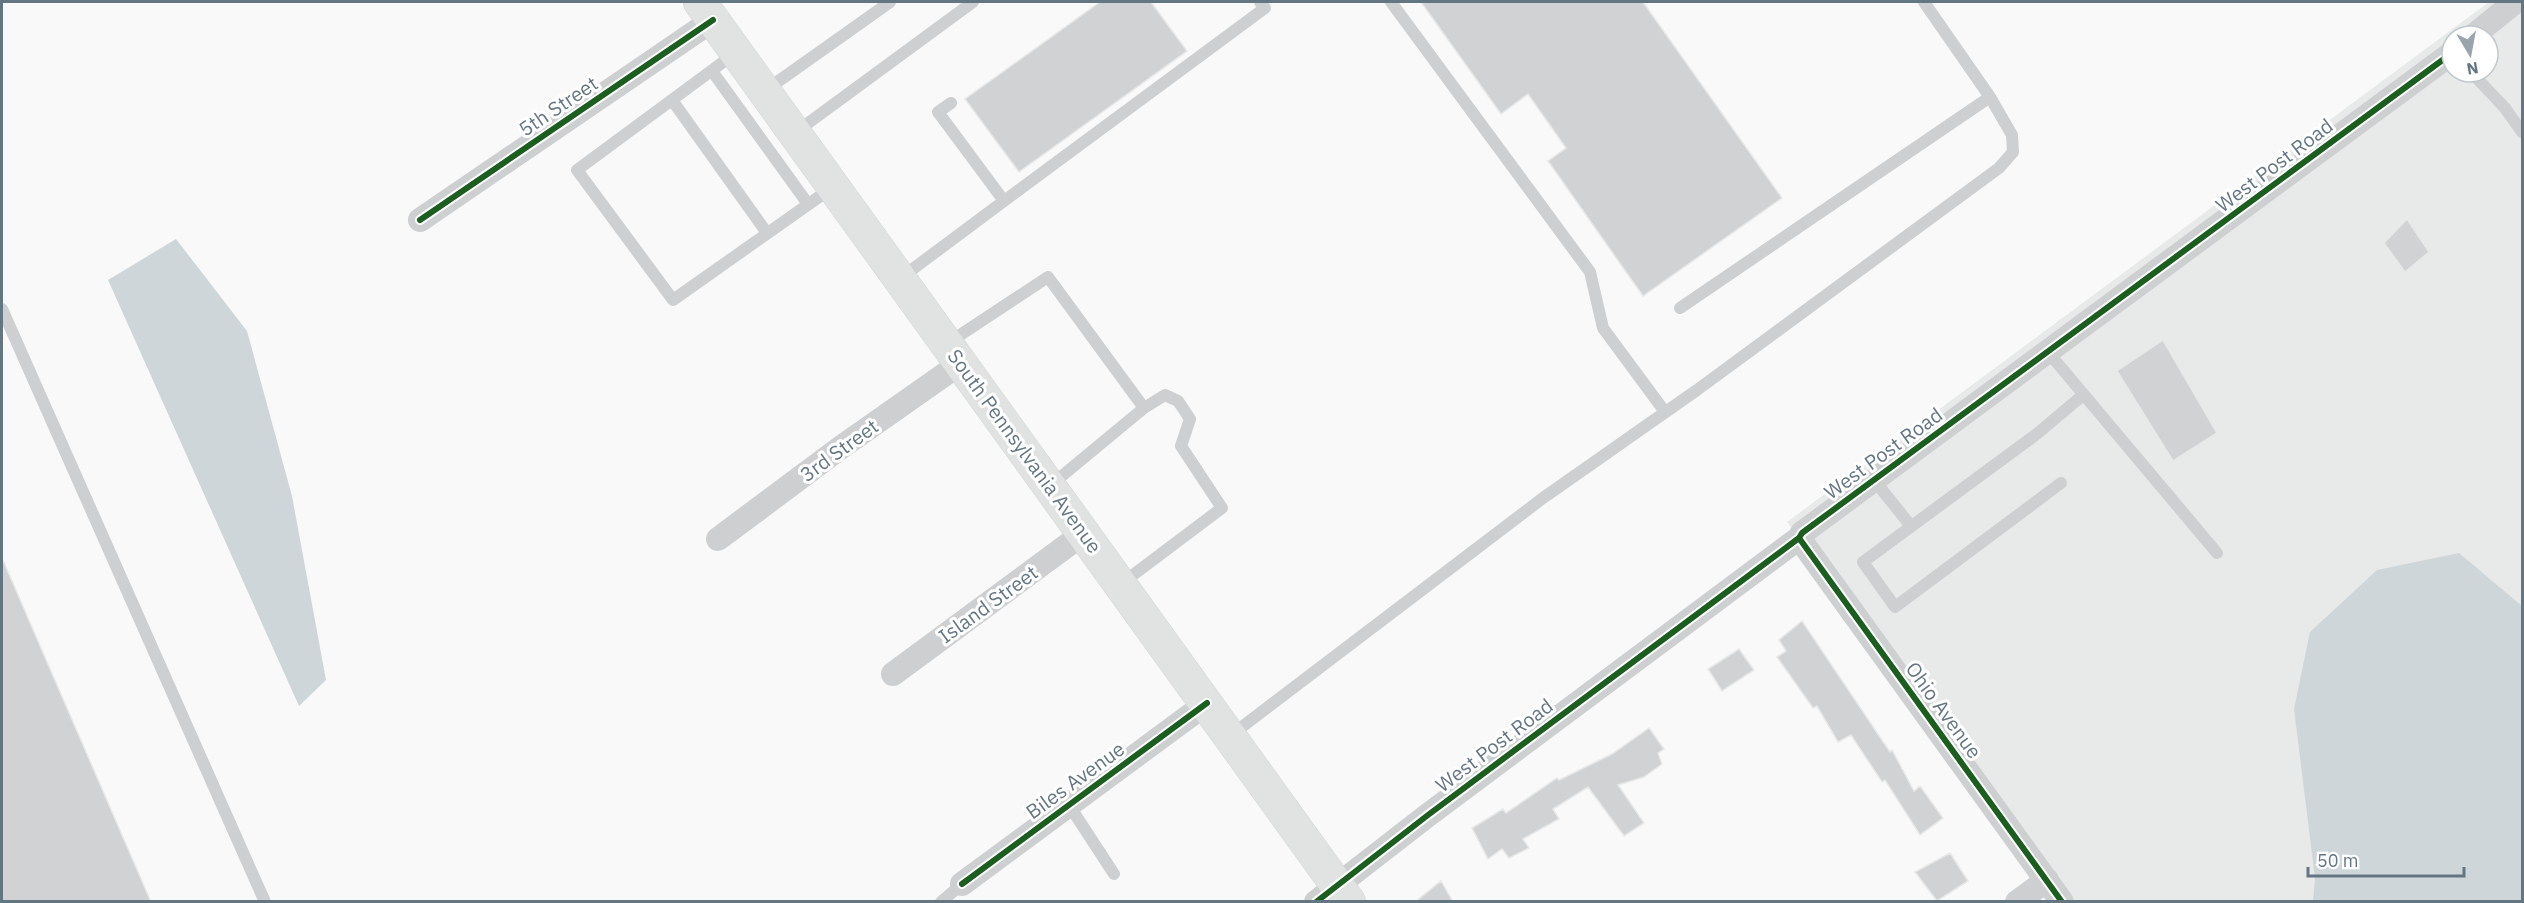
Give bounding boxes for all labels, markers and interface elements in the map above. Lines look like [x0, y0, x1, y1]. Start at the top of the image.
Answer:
north arrow [2440, 24, 2500, 84]
text: N [2465, 58, 2480, 80]
street label: 5th Street [513, 70, 603, 142]
street label: West Post Road [2210, 112, 2338, 218]
street label: South Pennsylvania Avenue [942, 343, 1108, 559]
street label: West Post Road [1818, 401, 1948, 505]
street label: 3rd Street [794, 413, 884, 487]
street label: Island Street [933, 559, 1043, 649]
street label: Ohio Avenue [1900, 656, 1988, 764]
street label: West Post Road [1430, 692, 1558, 798]
street label: Biles Avenue [1020, 735, 1130, 825]
scale bar [2308, 840, 2464, 878]
text: 50 m [2317, 849, 2359, 872]

